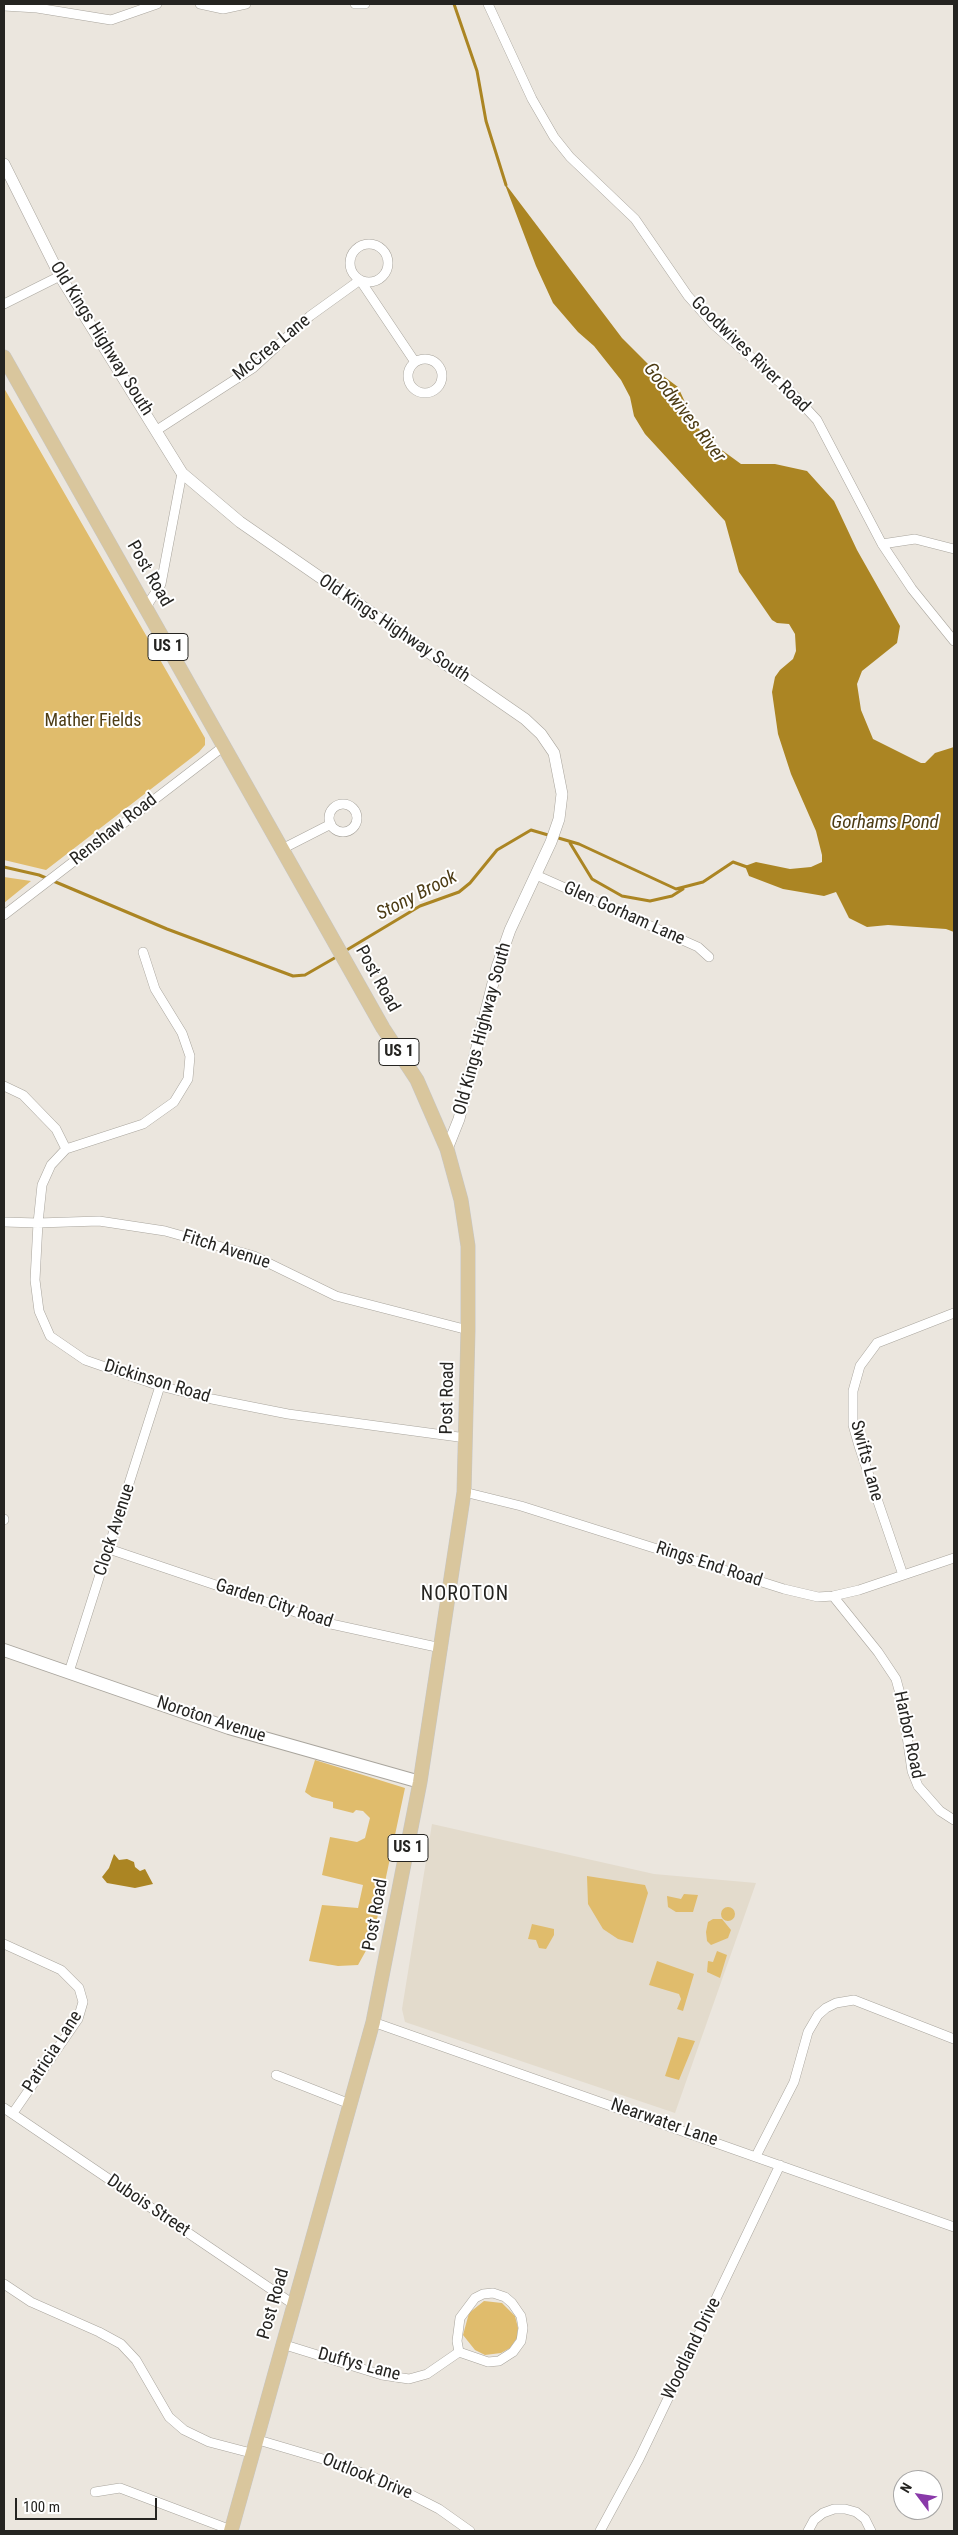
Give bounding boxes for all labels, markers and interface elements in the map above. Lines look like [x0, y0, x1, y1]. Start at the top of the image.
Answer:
street label: Old Kings Highway South [45, 258, 157, 420]
street label: Goodwives River Road [686, 293, 814, 417]
street label: McCrea Lane [229, 310, 315, 386]
water label: Goodwives River [638, 359, 730, 467]
street label: Post Road [121, 537, 177, 611]
street label: Old Kings Highway South [314, 570, 474, 688]
road number: US 1 [148, 634, 188, 660]
park label: Mather Fields [45, 710, 141, 732]
street label: Renshaw Road [66, 789, 162, 871]
water label: Gorhams Pond [831, 812, 939, 834]
water label: Stony Brook [373, 866, 461, 926]
street label: Glen Gorham Lane [560, 878, 688, 950]
street label: Old Kings Highway South [450, 940, 516, 1118]
street label: Post Road [350, 942, 404, 1016]
road number: US 1 [379, 1038, 419, 1066]
street label: Fitch Avenue [179, 1226, 273, 1274]
street label: Dickinson Road [101, 1356, 213, 1408]
street label: Post Road [437, 1361, 459, 1435]
street label: Swifts Lane [845, 1418, 887, 1504]
street label: Clock Avenue [90, 1481, 140, 1579]
street label: Rings End Road [653, 1538, 765, 1592]
street label: Garden City Road [213, 1575, 335, 1633]
district label: NOROTON [420, 1583, 510, 1607]
street label: Harbor Road [888, 1689, 928, 1781]
street label: Noroton Avenue [154, 1692, 268, 1748]
road number: US 1 [388, 1835, 428, 1862]
street label: Post Road [359, 1877, 393, 1953]
street label: Patricia Lane [19, 2007, 87, 2097]
street label: Nearwater Lane [608, 2095, 720, 2151]
street label: Dubois Street [102, 2170, 194, 2242]
street label: Post Road [254, 2266, 294, 2342]
street label: Woodland Drive [658, 2294, 726, 2404]
street label: Duffys Lane [315, 2344, 403, 2386]
street label: Outlook Drive [319, 2449, 415, 2505]
north arrow [893, 2470, 943, 2520]
text: N [897, 2480, 915, 2496]
scale bar [18, 2488, 160, 2520]
text: 100 m [23, 2498, 60, 2516]

